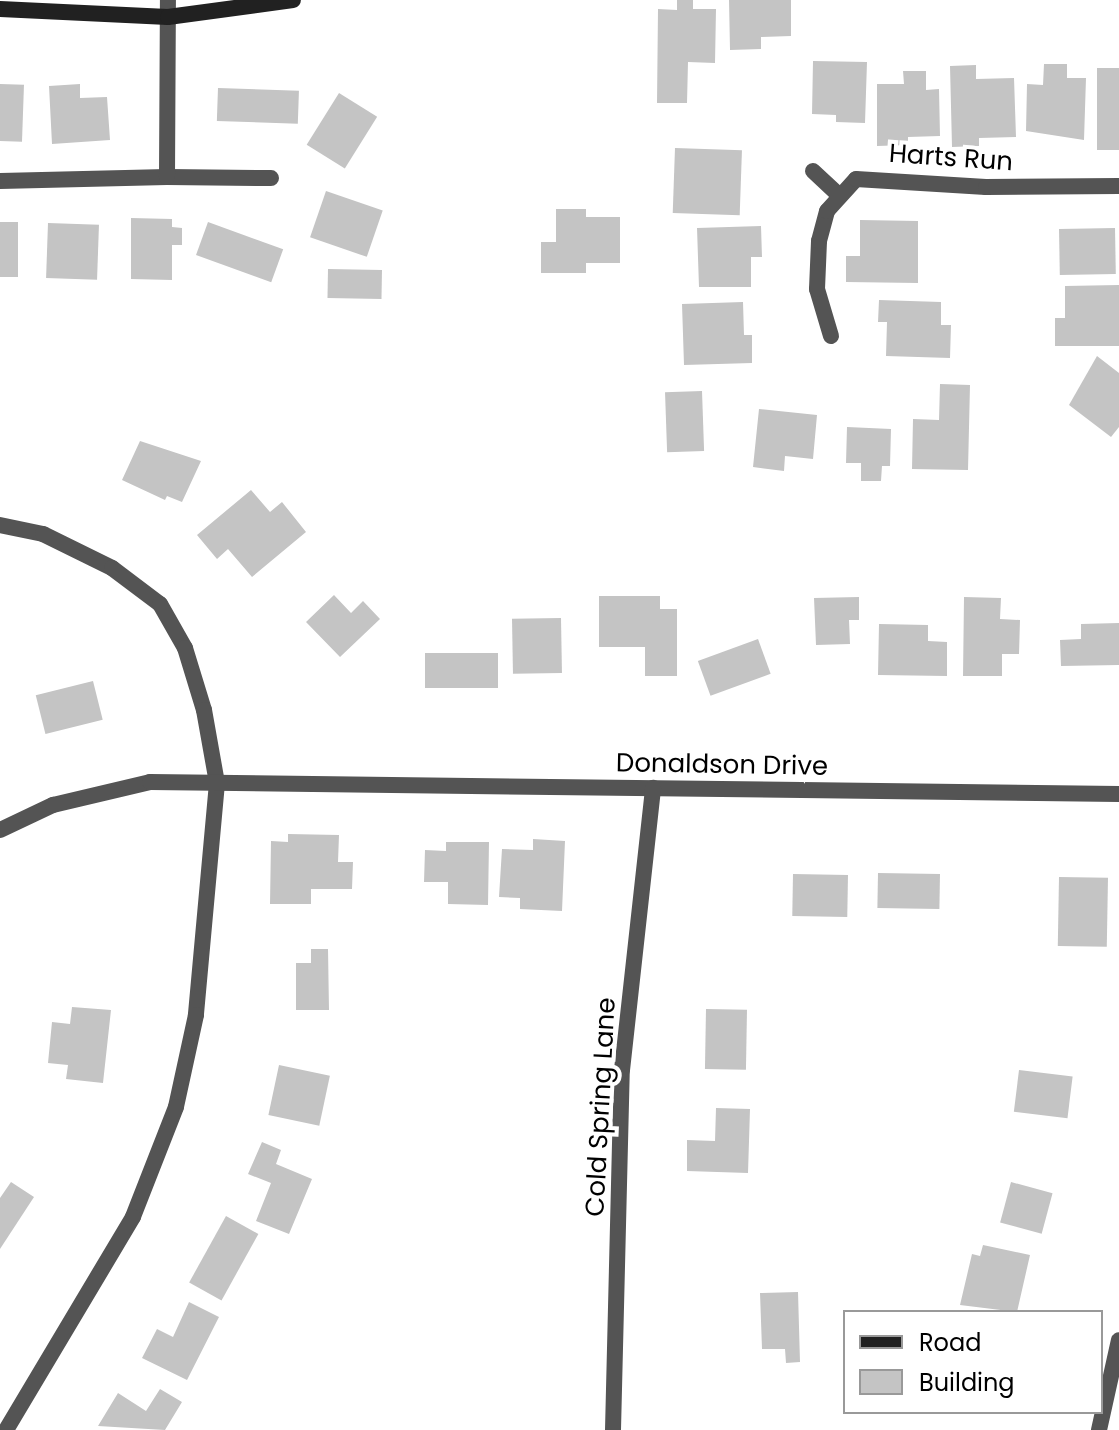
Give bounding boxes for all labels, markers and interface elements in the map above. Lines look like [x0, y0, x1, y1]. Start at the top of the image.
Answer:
street label: Harts Run [888, 138, 1014, 178]
street label: Donaldson Drive [616, 748, 828, 782]
street label: Cold Spring Lane [580, 997, 622, 1217]
legend [843, 1310, 1103, 1414]
text: Road [919, 1326, 981, 1359]
text: Building [919, 1366, 1015, 1399]

